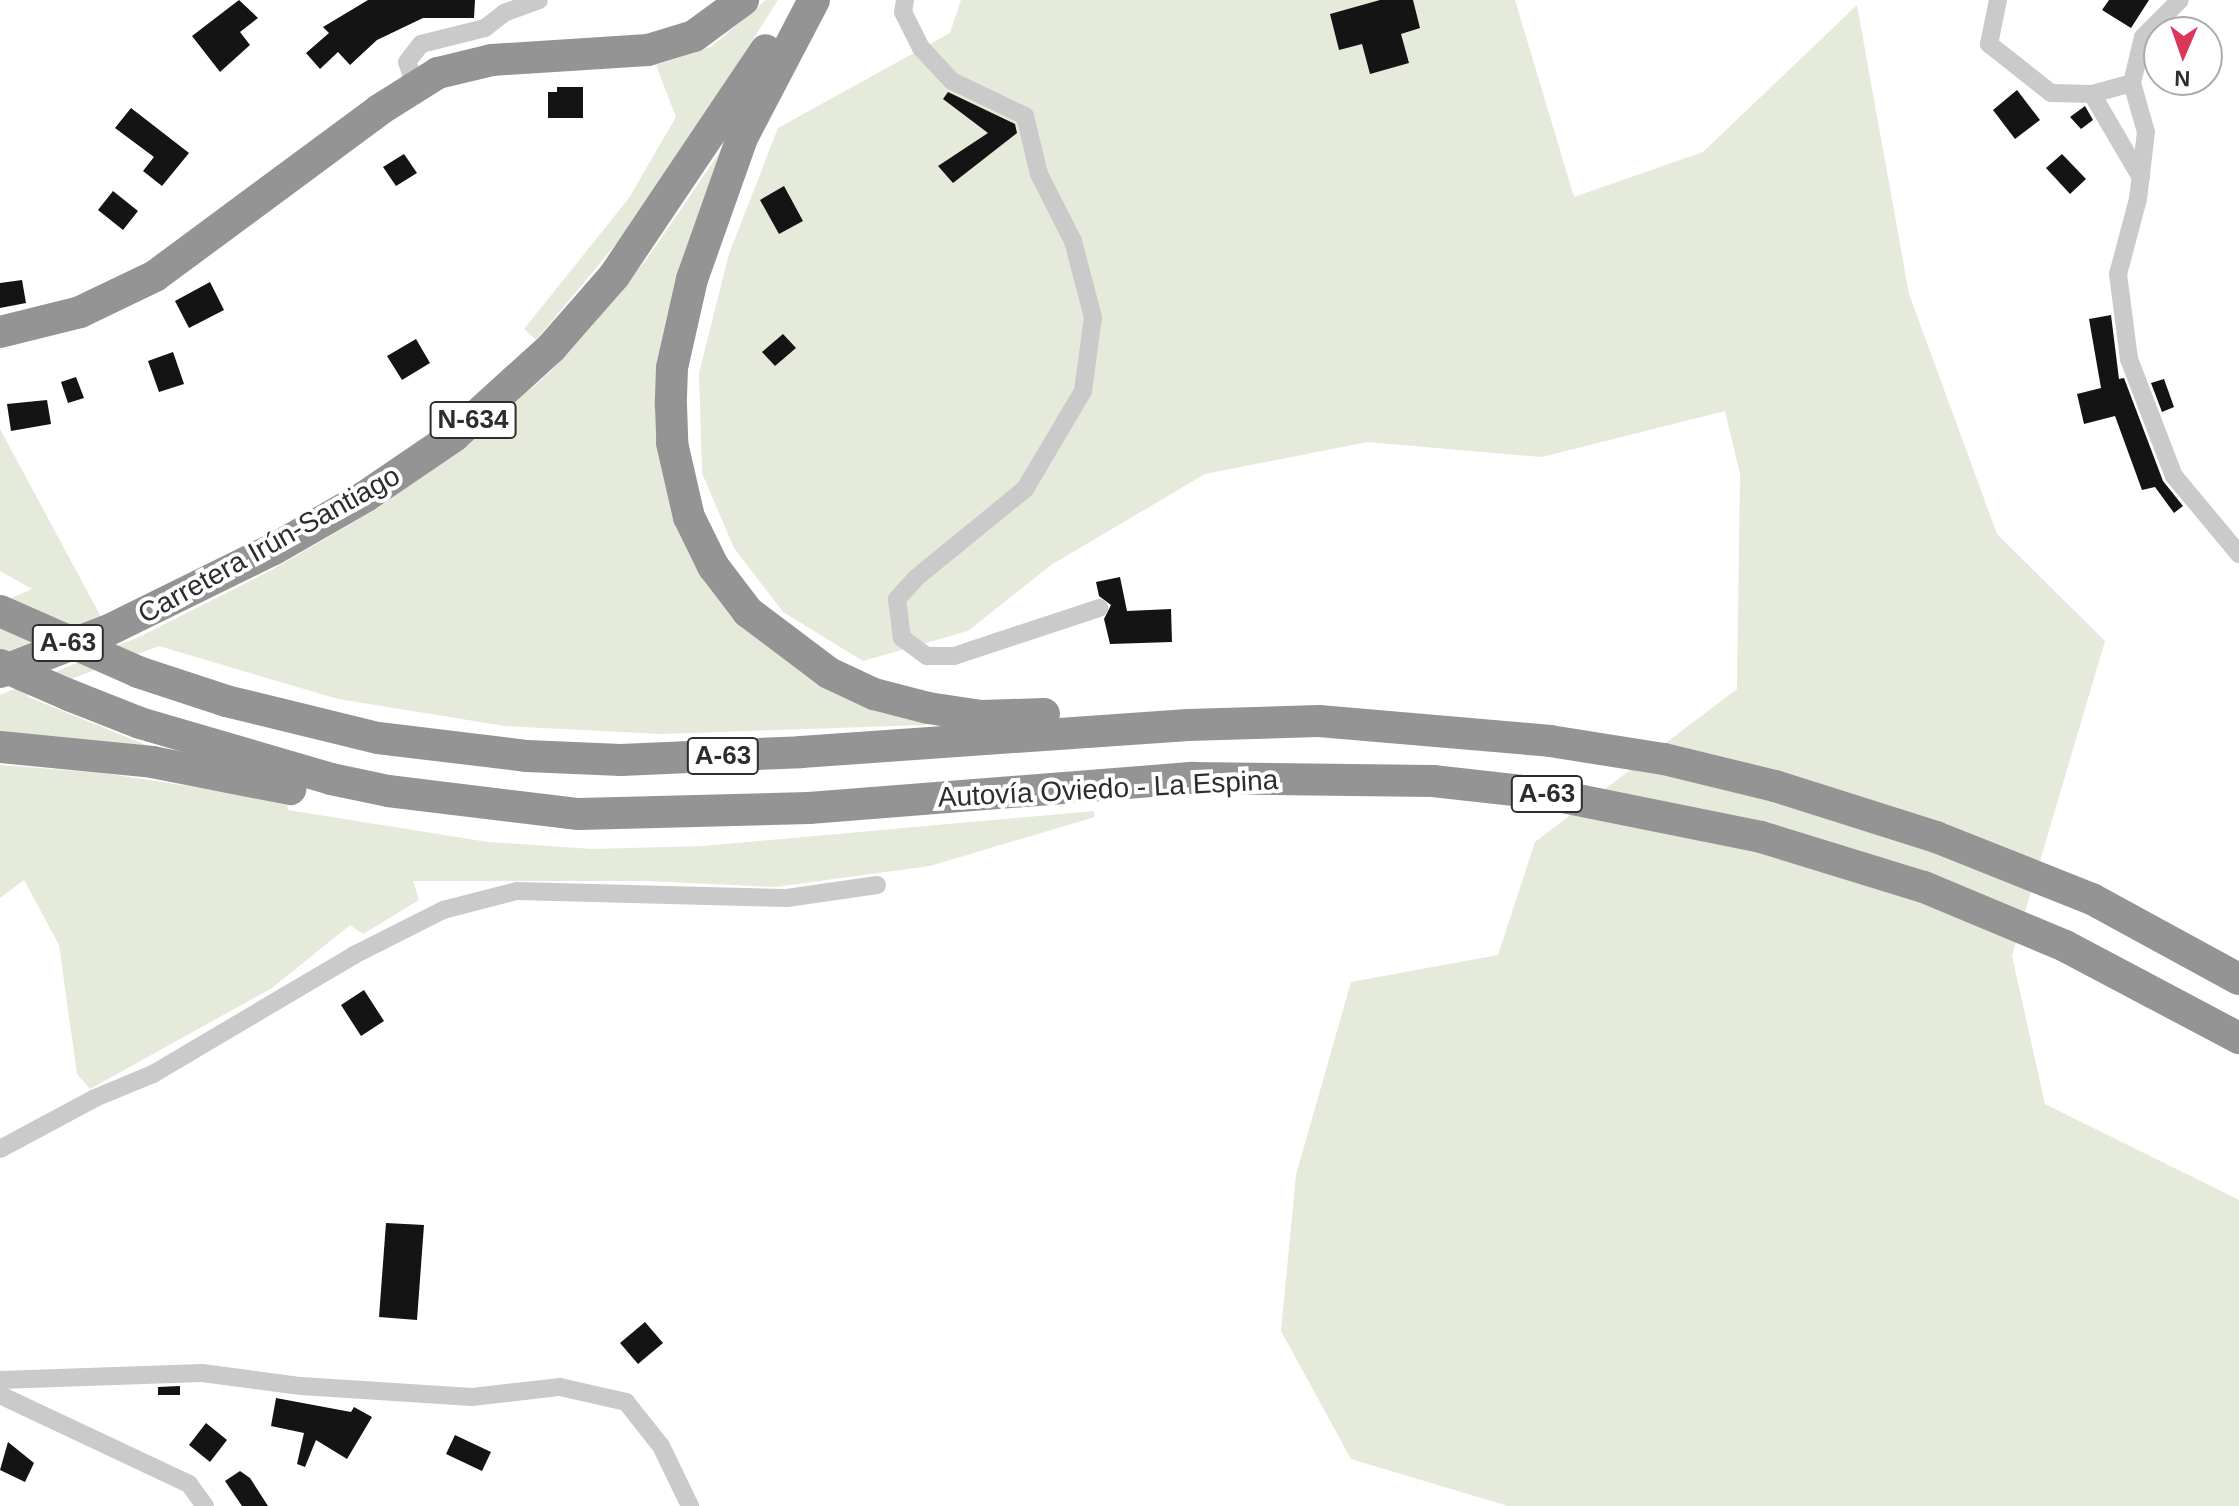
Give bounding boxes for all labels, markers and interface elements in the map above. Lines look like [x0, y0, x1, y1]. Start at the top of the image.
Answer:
north arrow [2143, 16, 2223, 96]
text: N [2174, 66, 2191, 91]
road number: N-634 [429, 398, 517, 442]
street label: Carretera Irún-Santiago [132, 459, 406, 631]
road number: A-63 [30, 621, 106, 665]
road number: A-63 [685, 734, 761, 778]
street label: Autovía Oviedo - La Espina [937, 763, 1279, 815]
road number: A-63 [1509, 772, 1585, 816]

